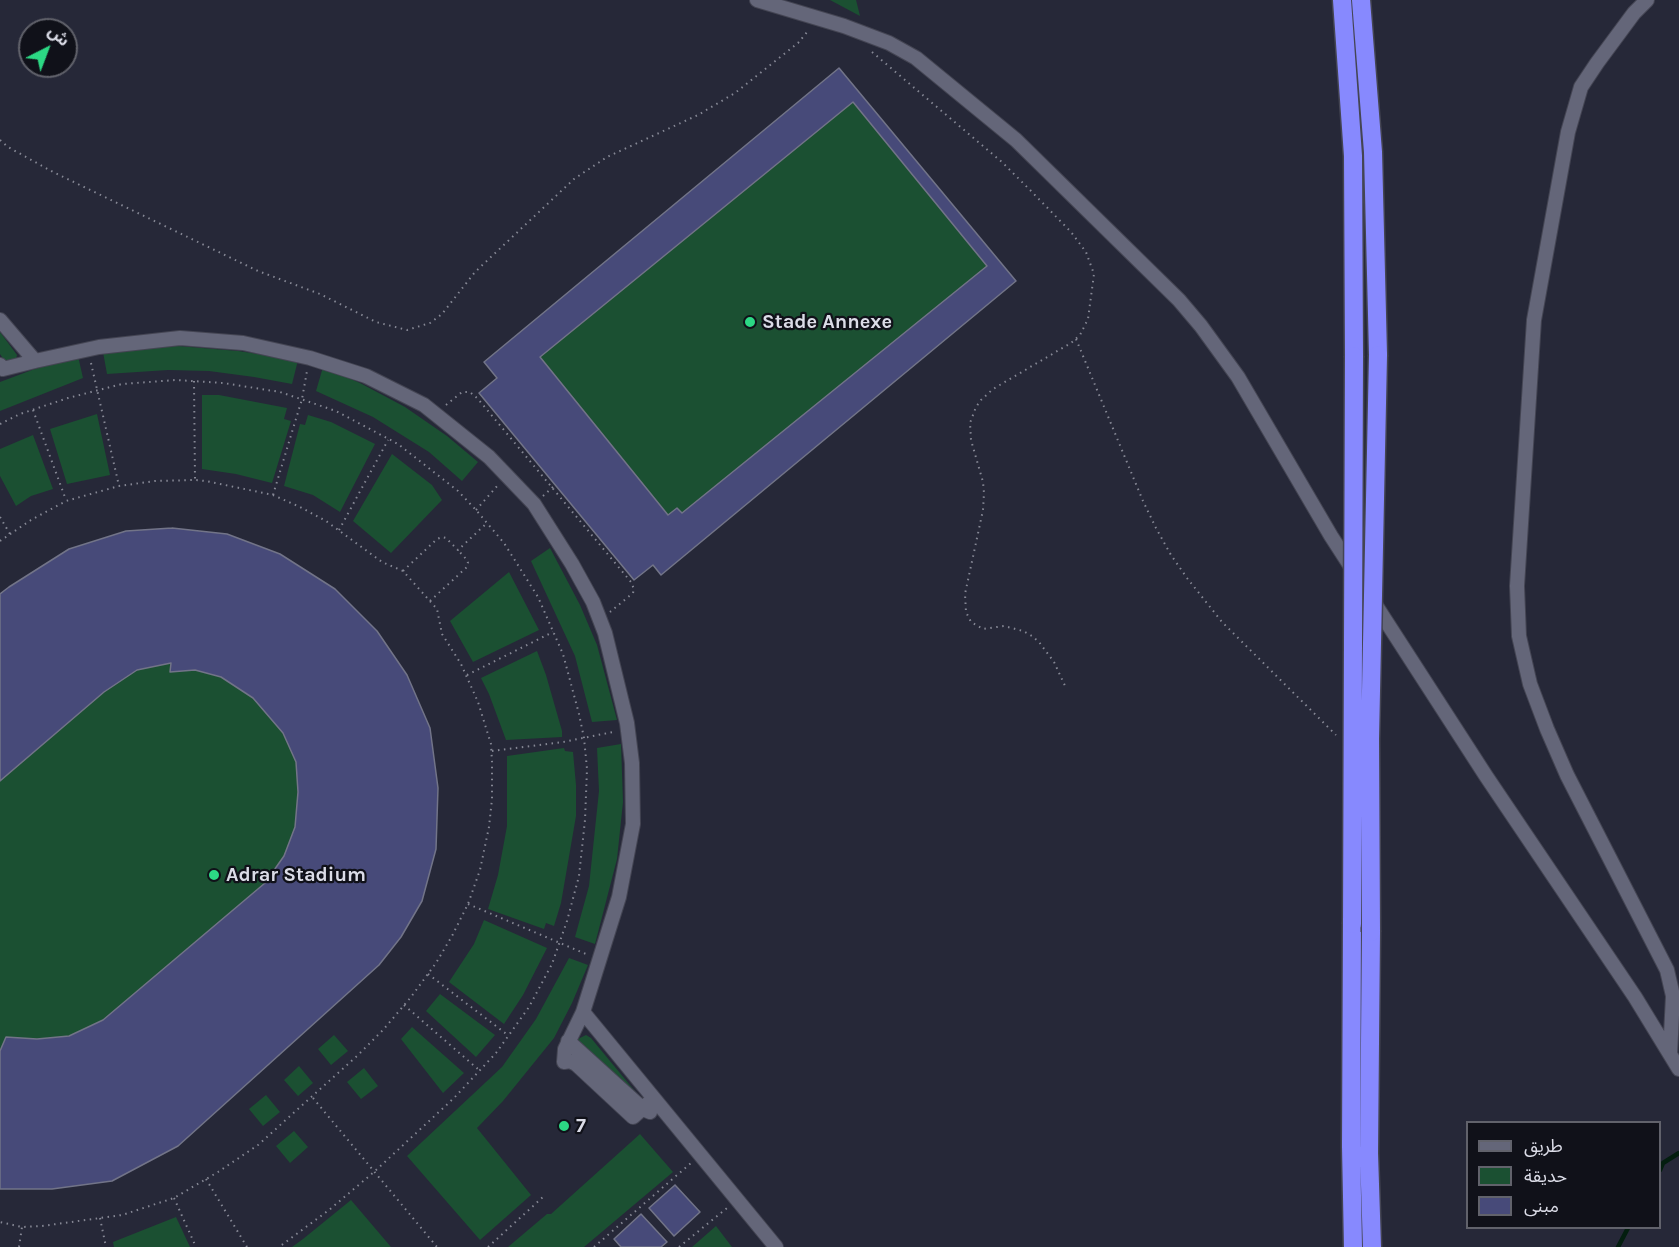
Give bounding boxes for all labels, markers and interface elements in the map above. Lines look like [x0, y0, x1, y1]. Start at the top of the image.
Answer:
north arrow [18, 18, 78, 78]
text: ش [45, 21, 74, 50]
place label: Stade Annexe [762, 310, 892, 334]
marker: Stade Annexe [743, 315, 757, 329]
place label: Adrar Stadium [226, 863, 366, 887]
marker: Adrar Stadium [207, 868, 221, 882]
place label: 7 [576, 1114, 586, 1138]
marker: 7 [557, 1119, 571, 1133]
legend [1466, 1121, 1661, 1229]
text: طريق [1524, 1135, 1563, 1157]
text: حديقة [1524, 1165, 1567, 1187]
text: مبنى [1524, 1195, 1559, 1217]

